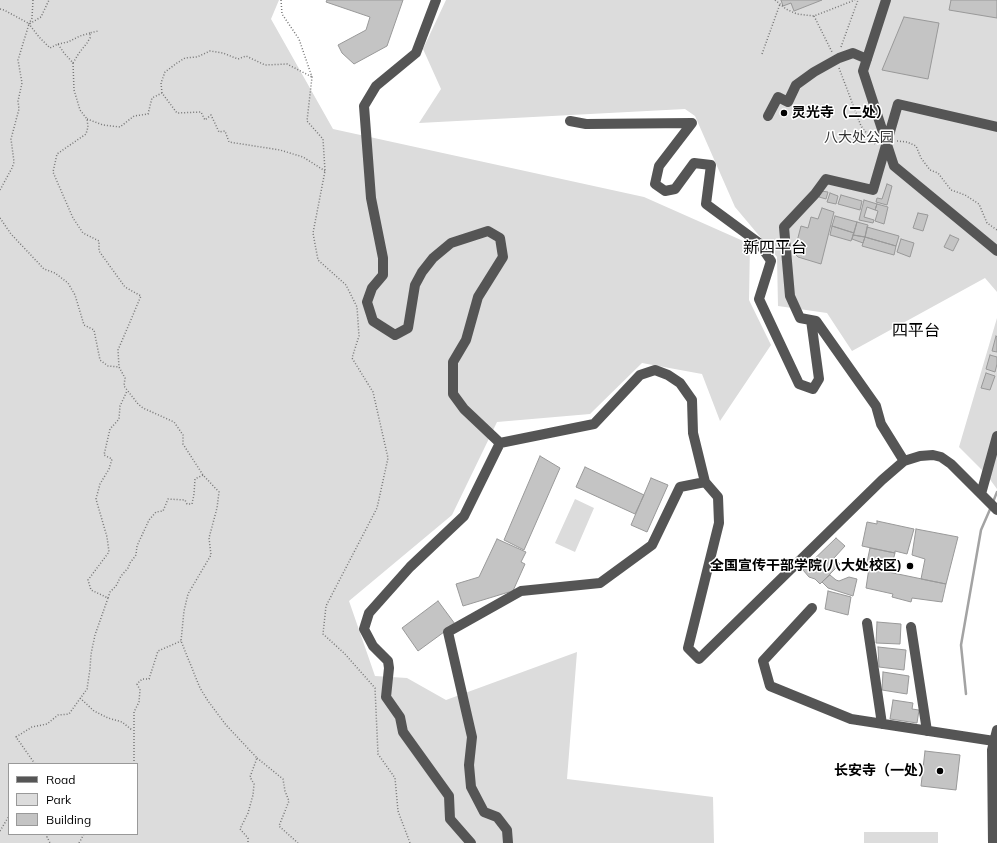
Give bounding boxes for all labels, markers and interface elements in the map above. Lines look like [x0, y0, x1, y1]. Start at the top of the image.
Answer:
place label: 灵光寺（二处） [792, 105, 890, 121]
marker: 灵光寺（二处） [779, 108, 789, 118]
park label: 八大处公园 [824, 130, 894, 146]
district label: 新四平台 [743, 238, 807, 258]
district label: 四平台 [892, 321, 940, 341]
place label: 全国宣传干部学院(八大处校区) [710, 558, 902, 574]
marker: 全国宣传干部学院(八大处校区) [905, 561, 915, 571]
legend [8, 763, 138, 835]
place label: 长安寺（一处） [834, 763, 932, 779]
marker: 长安寺（一处） [935, 766, 945, 776]
text: Road [46, 772, 75, 787]
text: Park [46, 792, 71, 807]
text: Building [46, 812, 91, 827]

